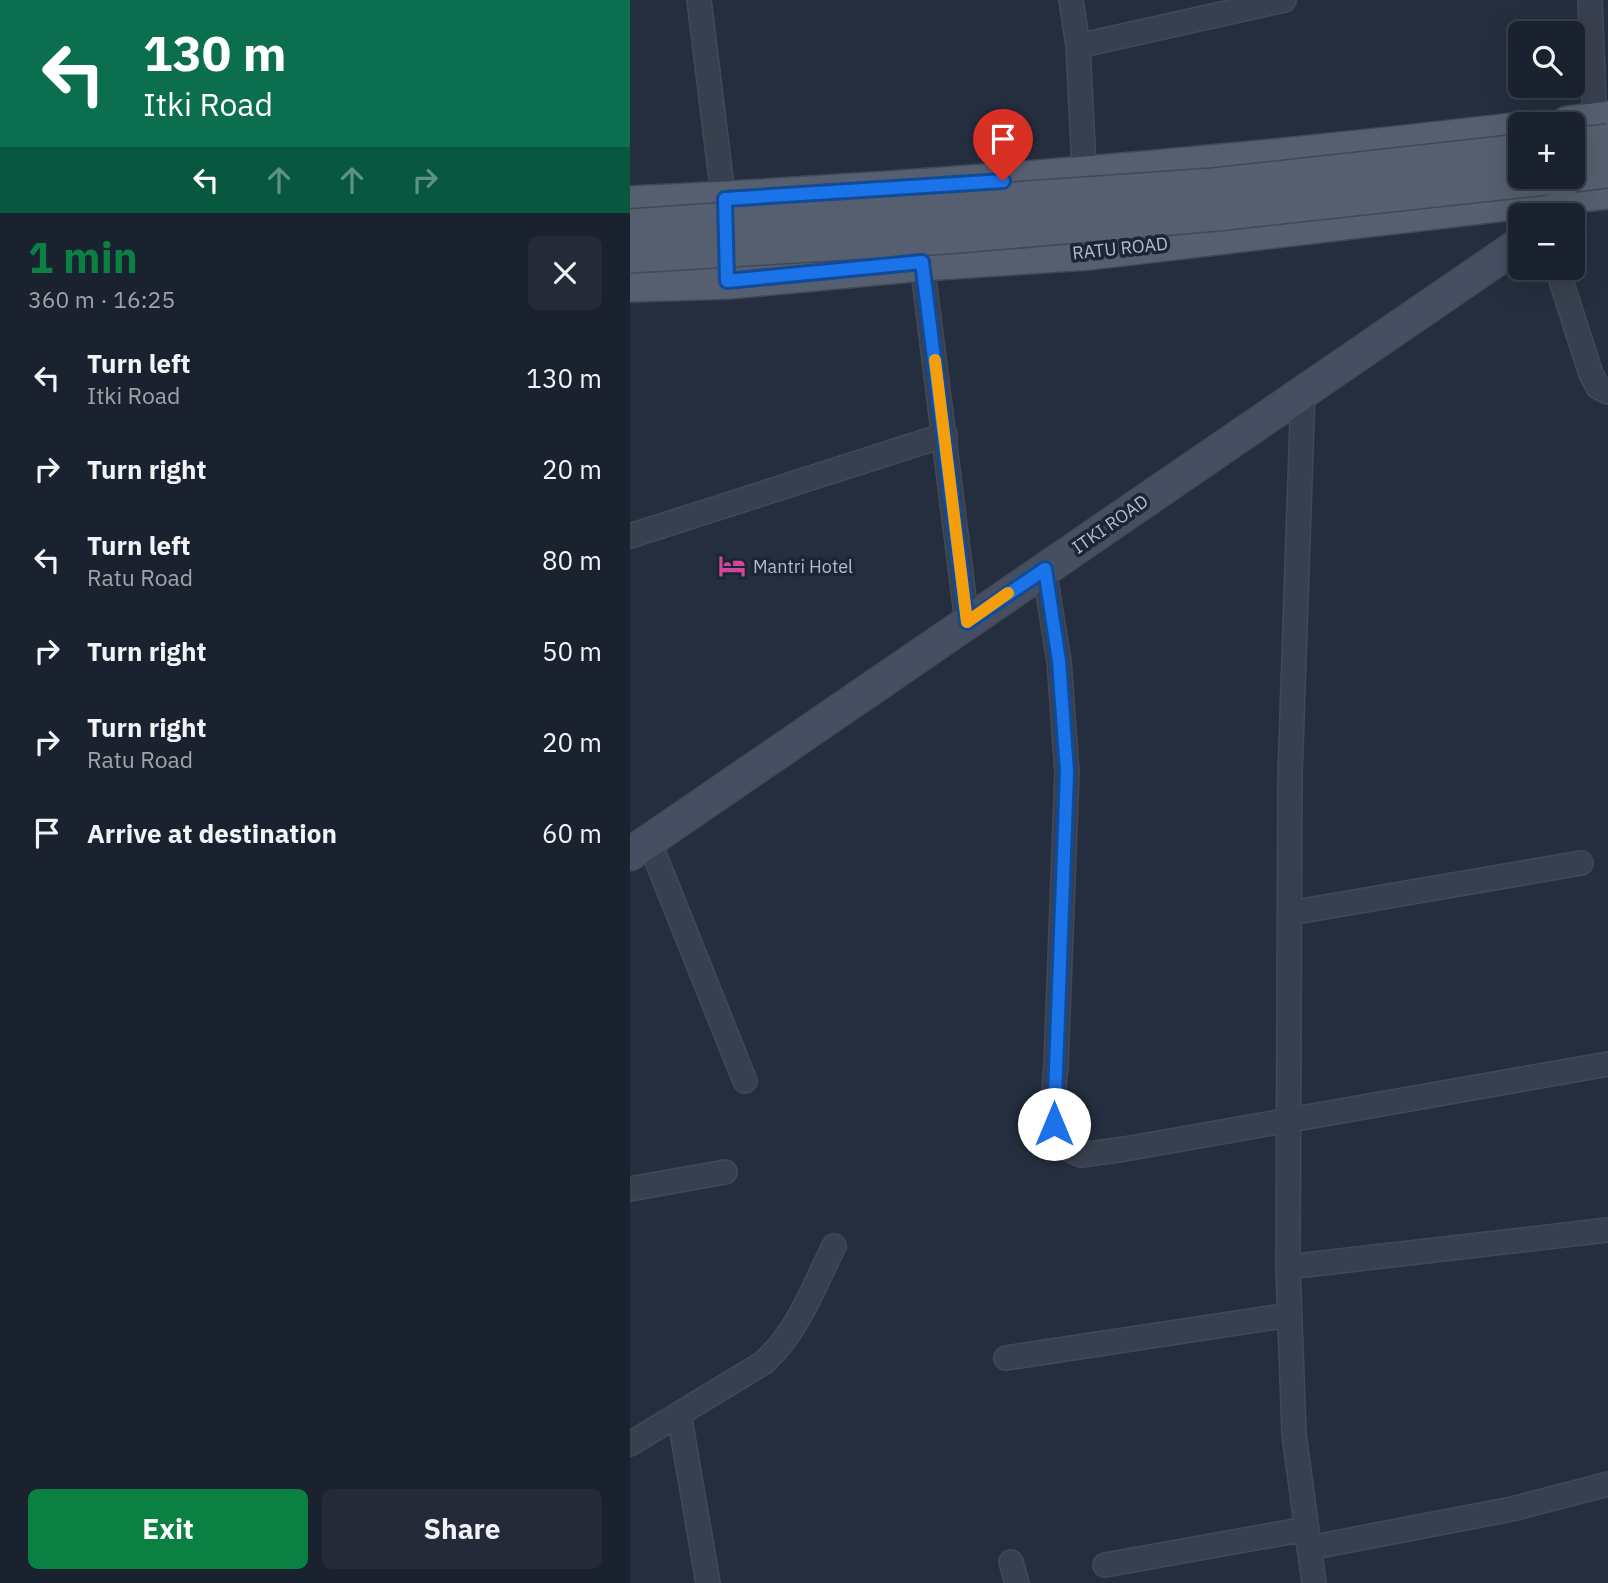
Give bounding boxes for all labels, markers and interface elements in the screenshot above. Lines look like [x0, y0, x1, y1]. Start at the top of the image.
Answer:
text: 130 m [143, 21, 287, 84]
map controls [1508, 21, 1585, 280]
button: search [1508, 21, 1585, 98]
icon: left [28, 28, 119, 119]
text: Itki Road [143, 83, 273, 125]
pin [973, 109, 1033, 181]
button: + [1508, 112, 1585, 189]
icon: arrive [984, 120, 1022, 158]
icon: left [187, 161, 225, 199]
icon: ahead [260, 161, 298, 199]
icon: ahead [333, 161, 371, 199]
icon: right [406, 161, 444, 199]
button: − [1508, 203, 1585, 280]
text: 1 min [28, 230, 138, 285]
street label: RATU ROAD [1071, 232, 1169, 264]
button: close [528, 236, 602, 310]
text: 360 m · 16:25 [28, 284, 175, 314]
text: Turn left [87, 346, 190, 380]
icon: left [28, 359, 66, 397]
text: 130 m [526, 361, 602, 395]
text: Itki Road [87, 380, 180, 410]
icon: right [28, 450, 66, 488]
text: Turn right [87, 452, 206, 486]
text: 20 m [542, 452, 602, 486]
street label: ITKI ROAD [1067, 489, 1153, 559]
text: Turn left [87, 528, 190, 562]
icon: left [28, 541, 66, 579]
text: 80 m [542, 543, 602, 577]
hotel icon: Mantri Hotel [717, 551, 747, 581]
place label: Mantri Hotel [753, 555, 853, 578]
text: Ratu Road [87, 562, 193, 592]
icon: right [28, 632, 66, 670]
text: Turn right [87, 634, 206, 668]
text: 50 m [542, 634, 602, 668]
text: Turn right [87, 710, 206, 744]
icon: right [28, 723, 66, 761]
text: 20 m [542, 725, 602, 759]
text: Ratu Road [87, 744, 193, 774]
icon: arrive [28, 814, 66, 852]
text: Arrive at destination [87, 816, 337, 850]
text: 60 m [542, 816, 602, 850]
position arrow [1017, 1087, 1091, 1161]
button: Exit [28, 1489, 308, 1569]
button: Share [322, 1489, 602, 1569]

